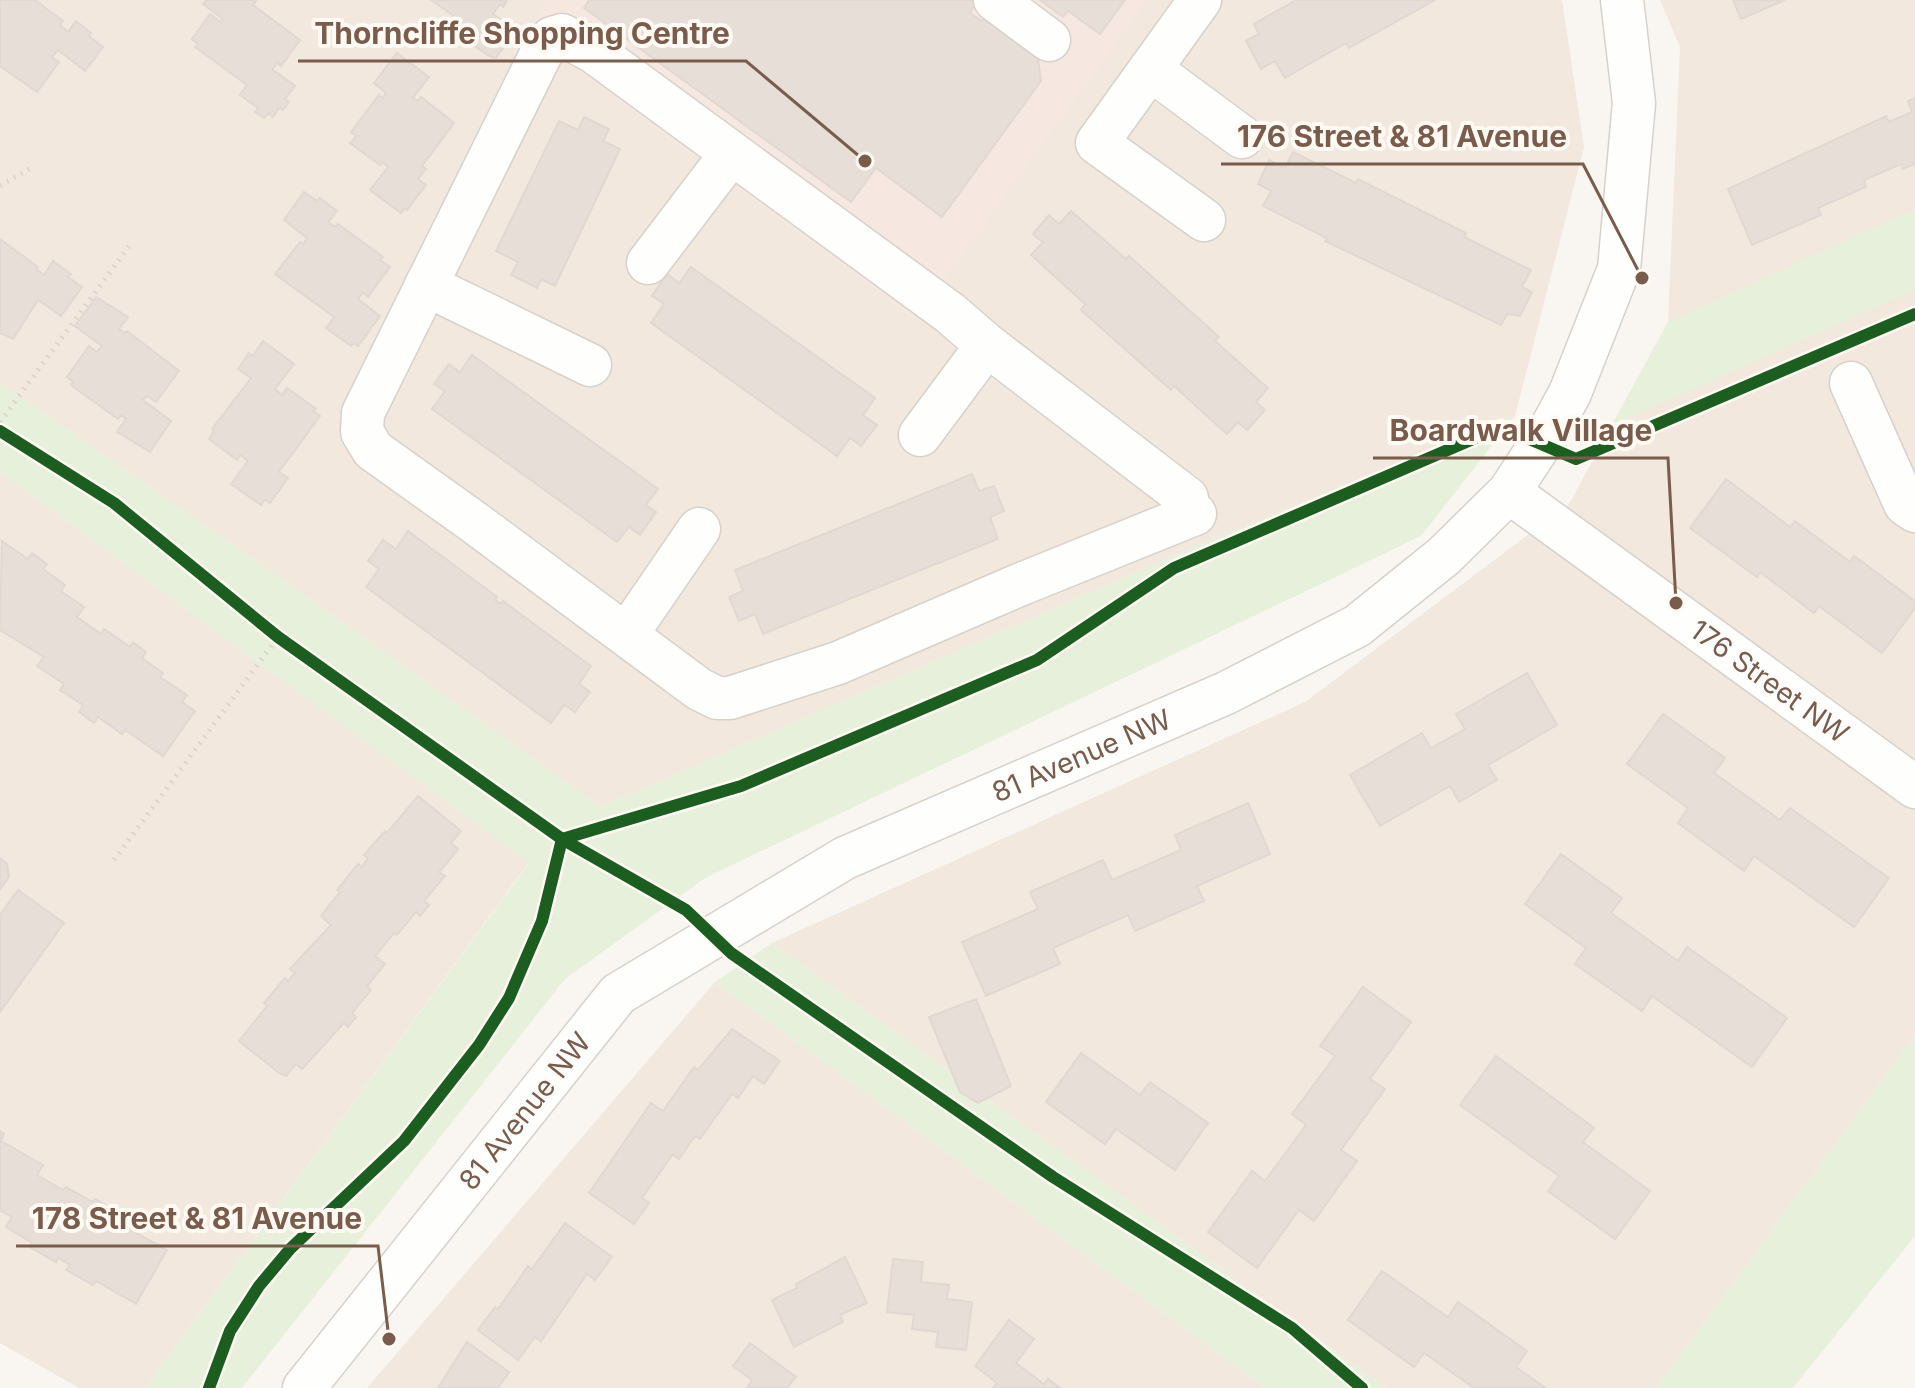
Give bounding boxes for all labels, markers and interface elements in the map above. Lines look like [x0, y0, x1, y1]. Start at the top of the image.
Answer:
callout: Thorncliffe Shopping Centre [298, 7, 746, 61]
text: Thorncliffe Shopping Centre [314, 15, 730, 51]
callout: 176 Street & 81 Avenue [1221, 110, 1583, 164]
text: 176 Street & 81 Avenue [1237, 118, 1567, 154]
callout: Boardwalk Village [1373, 404, 1668, 458]
text: Boardwalk Village [1390, 412, 1652, 448]
street label: 176 Street NW [1684, 612, 1855, 750]
street label: 81 Avenue NW [987, 702, 1176, 809]
street label: 81 Avenue NW [452, 1026, 598, 1197]
callout: 178 Street & 81 Avenue [16, 1192, 378, 1246]
text: 178 Street & 81 Avenue [32, 1200, 362, 1236]

